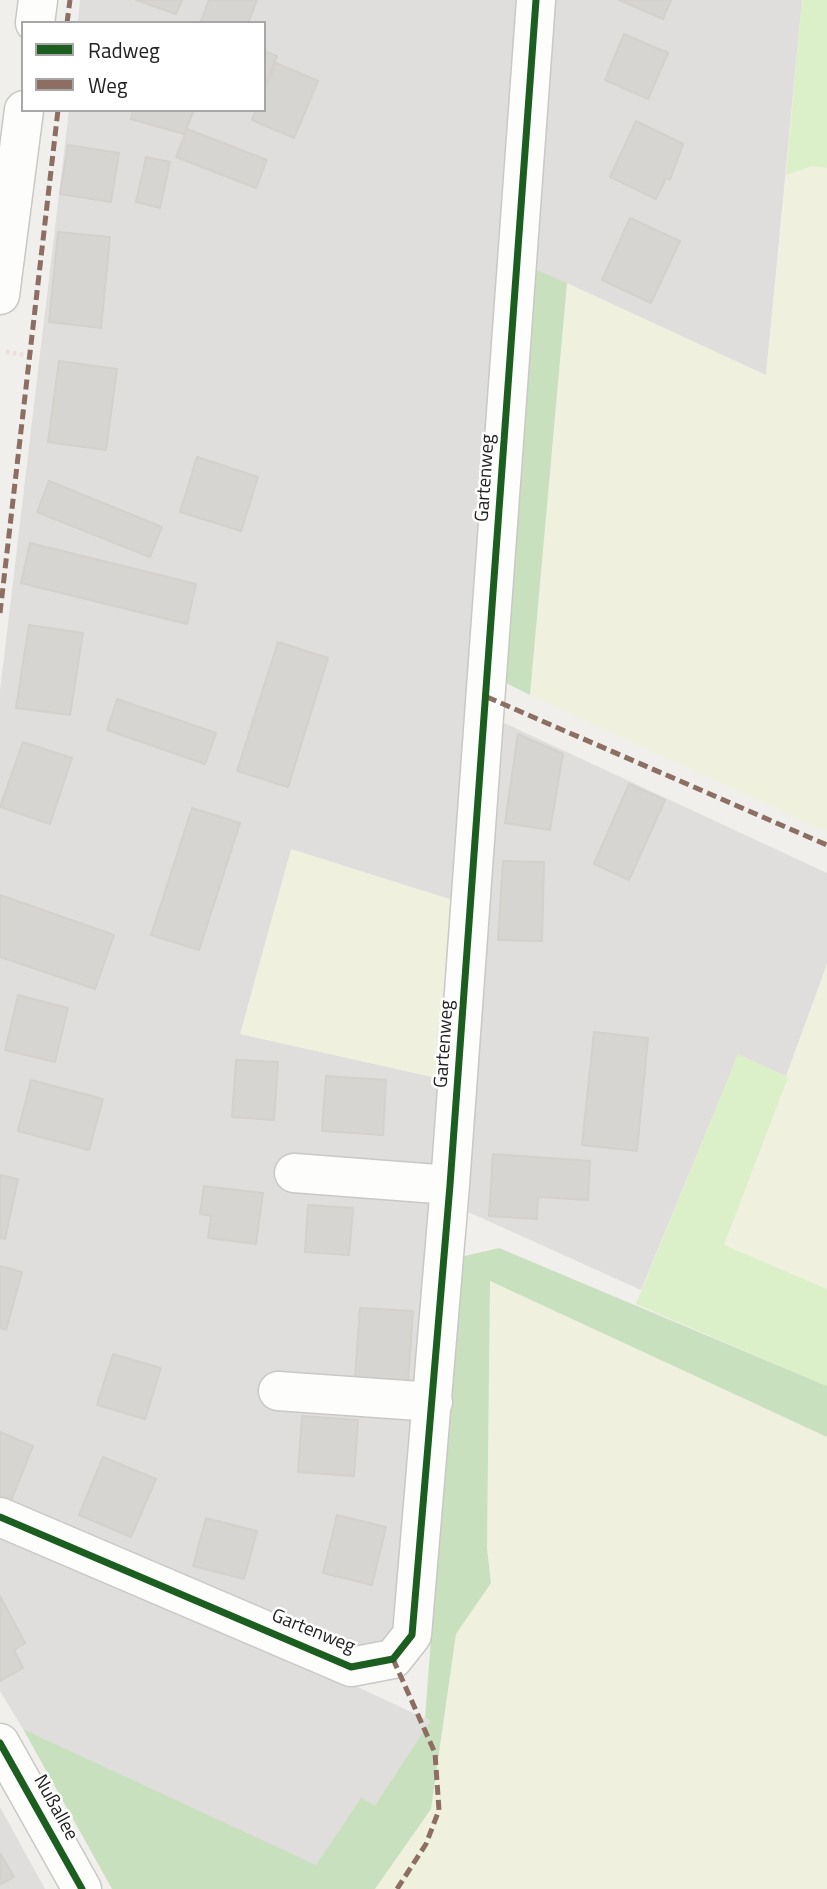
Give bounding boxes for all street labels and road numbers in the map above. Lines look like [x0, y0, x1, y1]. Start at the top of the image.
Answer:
street label: Gartenweg [472, 433, 500, 523]
street label: Gartenweg [431, 999, 459, 1089]
street label: Gartenweg [268, 1605, 358, 1659]
street label: Nußallee [28, 1771, 82, 1845]

